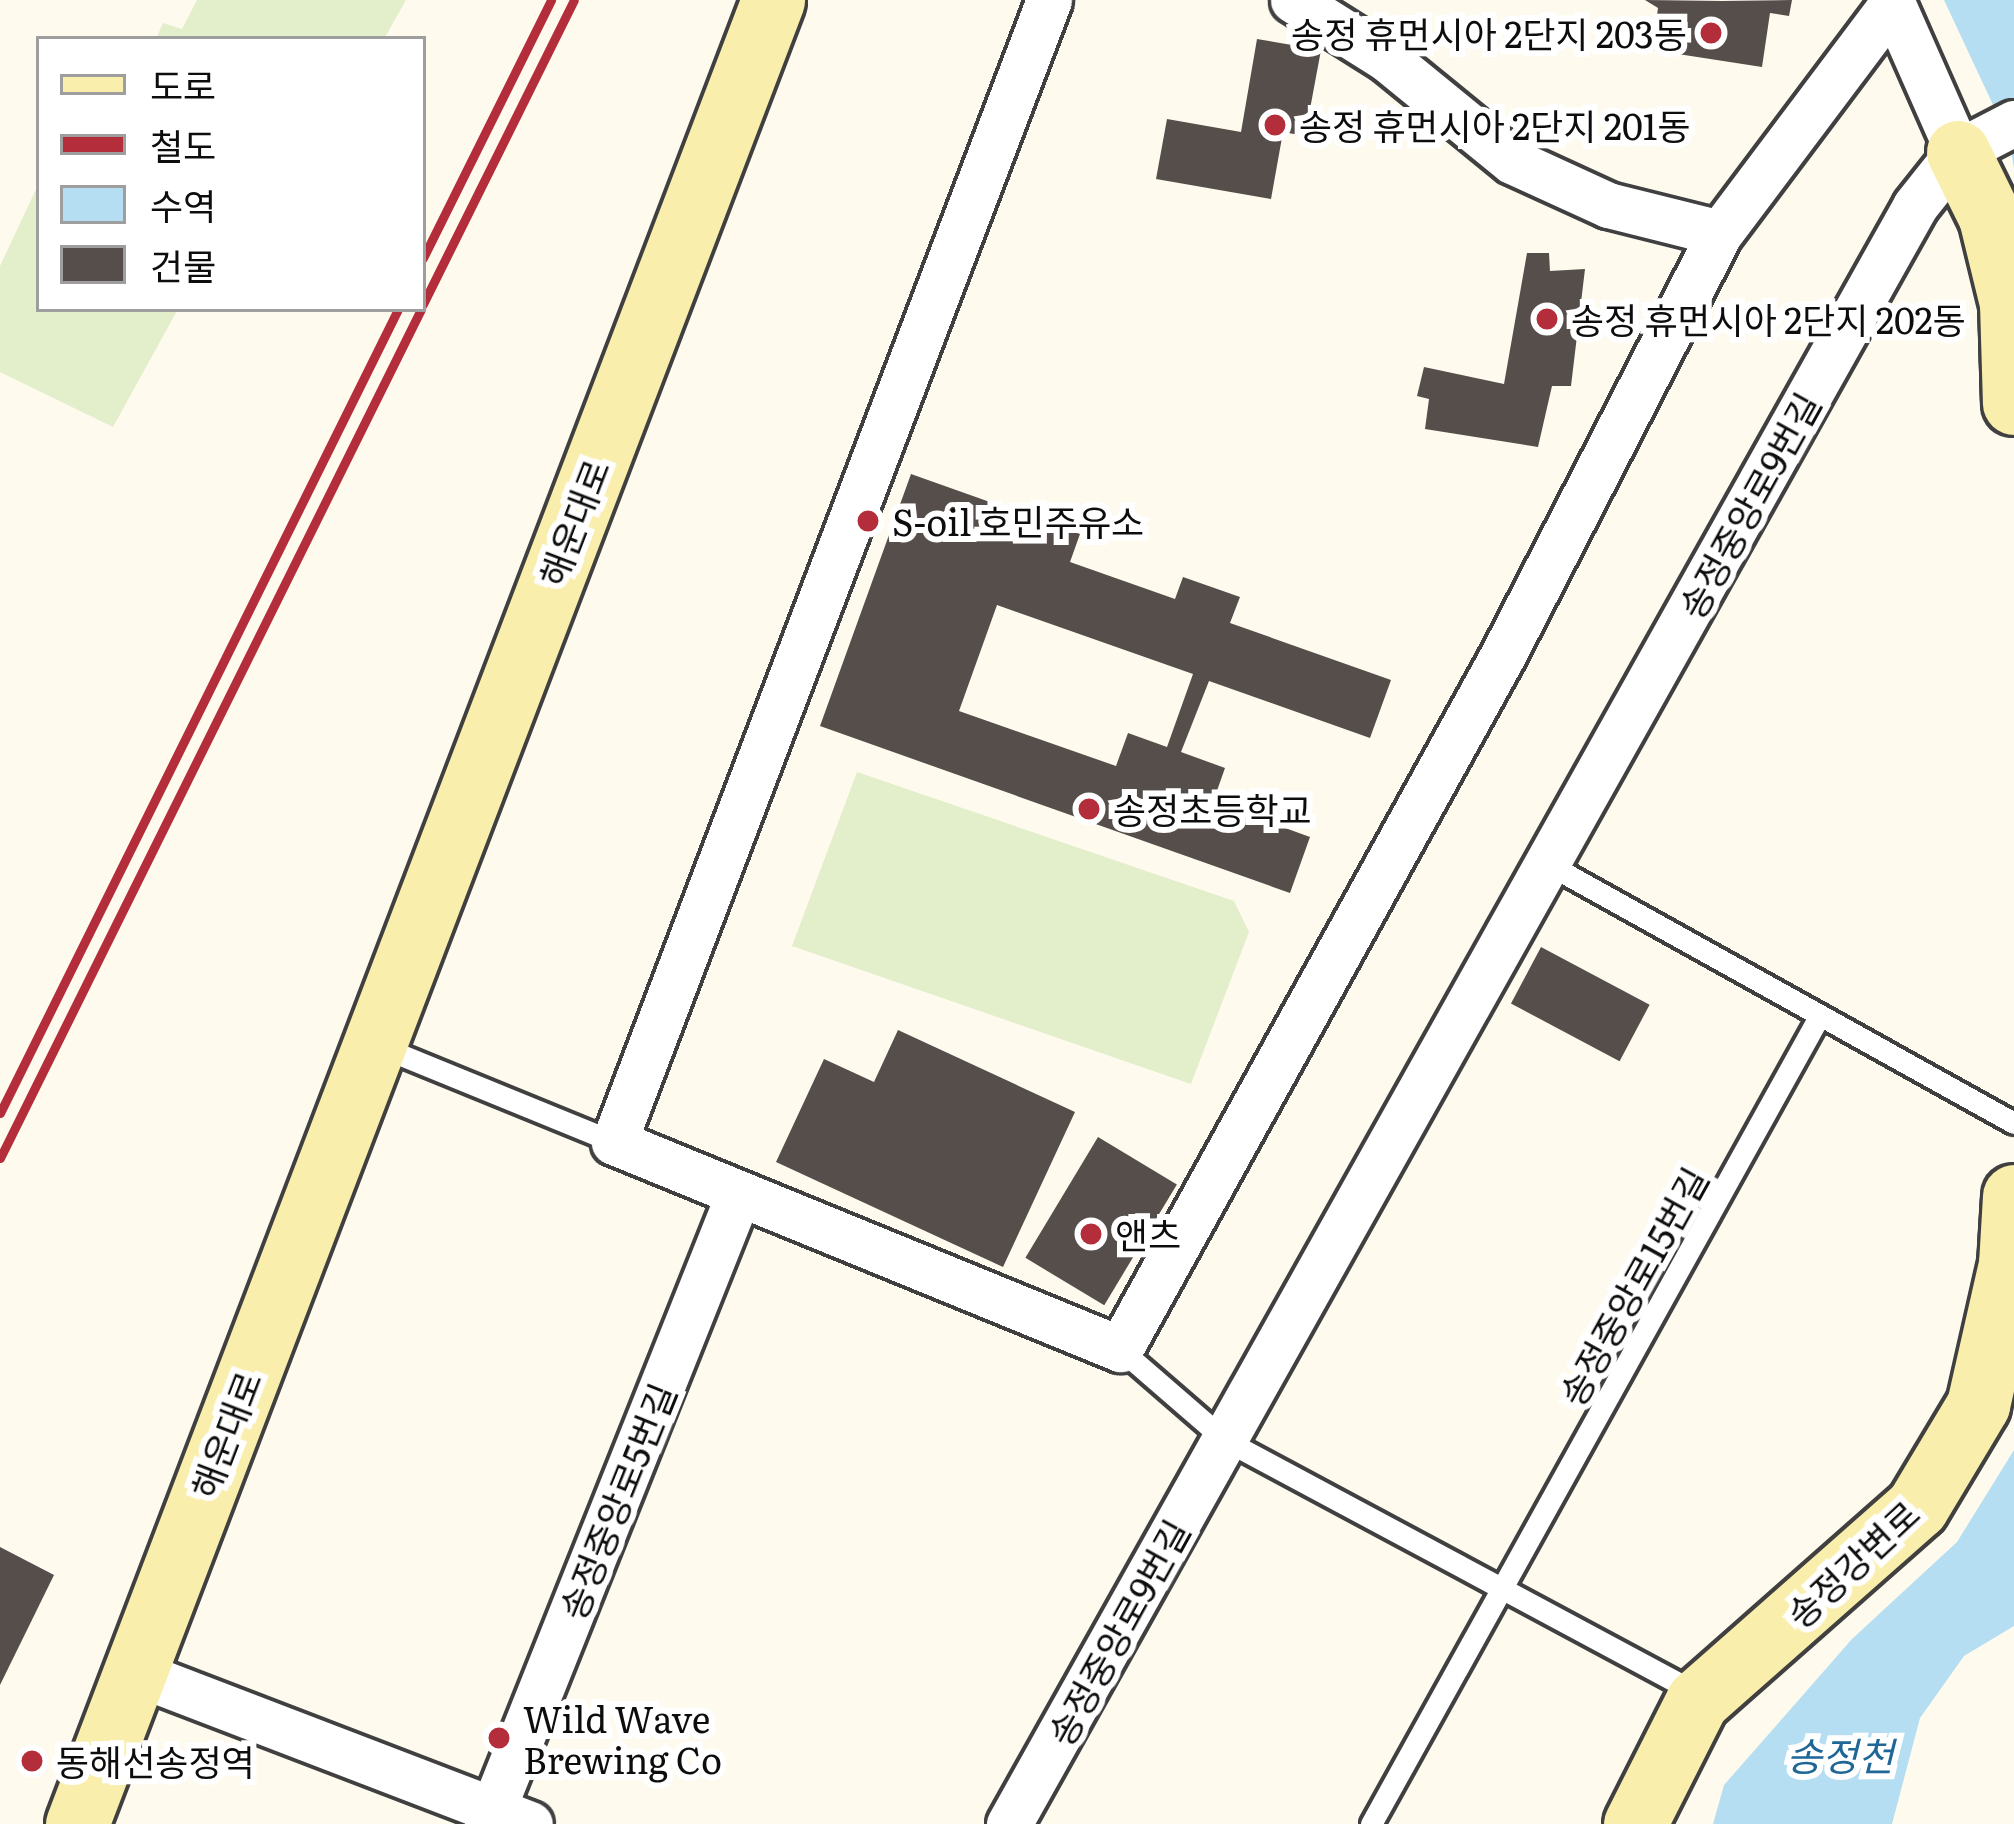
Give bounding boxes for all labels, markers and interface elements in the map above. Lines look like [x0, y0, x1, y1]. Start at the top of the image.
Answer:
place label: 송정 휴먼시아 2단지 203동 [1291, 11, 1687, 55]
marker: 송정 휴먼시아 2단지 203동 [1698, 20, 1724, 46]
legend [36, 36, 426, 312]
text: 도로 [150, 58, 216, 111]
place label: 송정 휴먼시아 2단지 201동 [1299, 103, 1691, 147]
marker: 송정 휴먼시아 2단지 201동 [1262, 112, 1288, 138]
text: 철도 [150, 118, 216, 171]
text: 수역 [150, 178, 216, 231]
text: 건물 [150, 238, 216, 291]
place label: 송정 휴먼시아 2단지 202동 [1571, 297, 1966, 341]
marker: 송정 휴먼시아 2단지 202동 [1534, 306, 1560, 332]
street label: 송정중앙로9번길 [1668, 385, 1828, 625]
street label: 해운대로 [529, 452, 617, 592]
place label: S-oil 호민주유소 [892, 499, 1144, 543]
marker: S-oil 호민주유소 [855, 508, 881, 534]
place label: 송정초등학교 [1113, 787, 1312, 831]
marker: 송정초등학교 [1076, 796, 1102, 822]
street label: 송정중앙로15번길 [1549, 1160, 1715, 1412]
place label: 앤츠 [1115, 1212, 1181, 1256]
marker: 앤츠 [1078, 1221, 1104, 1247]
street label: 해운대로 [181, 1364, 269, 1504]
street label: 송정중앙로5번길 [549, 1377, 683, 1625]
street label: 송정강변로 [1777, 1491, 1927, 1635]
street label: 송정중앙로9번길 [1037, 1512, 1197, 1752]
place label: Wild Wave Brewing Co [523, 1695, 722, 1780]
marker: Wild Wave Brewing Co [486, 1725, 512, 1751]
water label: 송정천 [1786, 1731, 1894, 1777]
place label: 동해선송정역 [56, 1739, 255, 1783]
marker: 동해선송정역 [19, 1748, 45, 1774]

